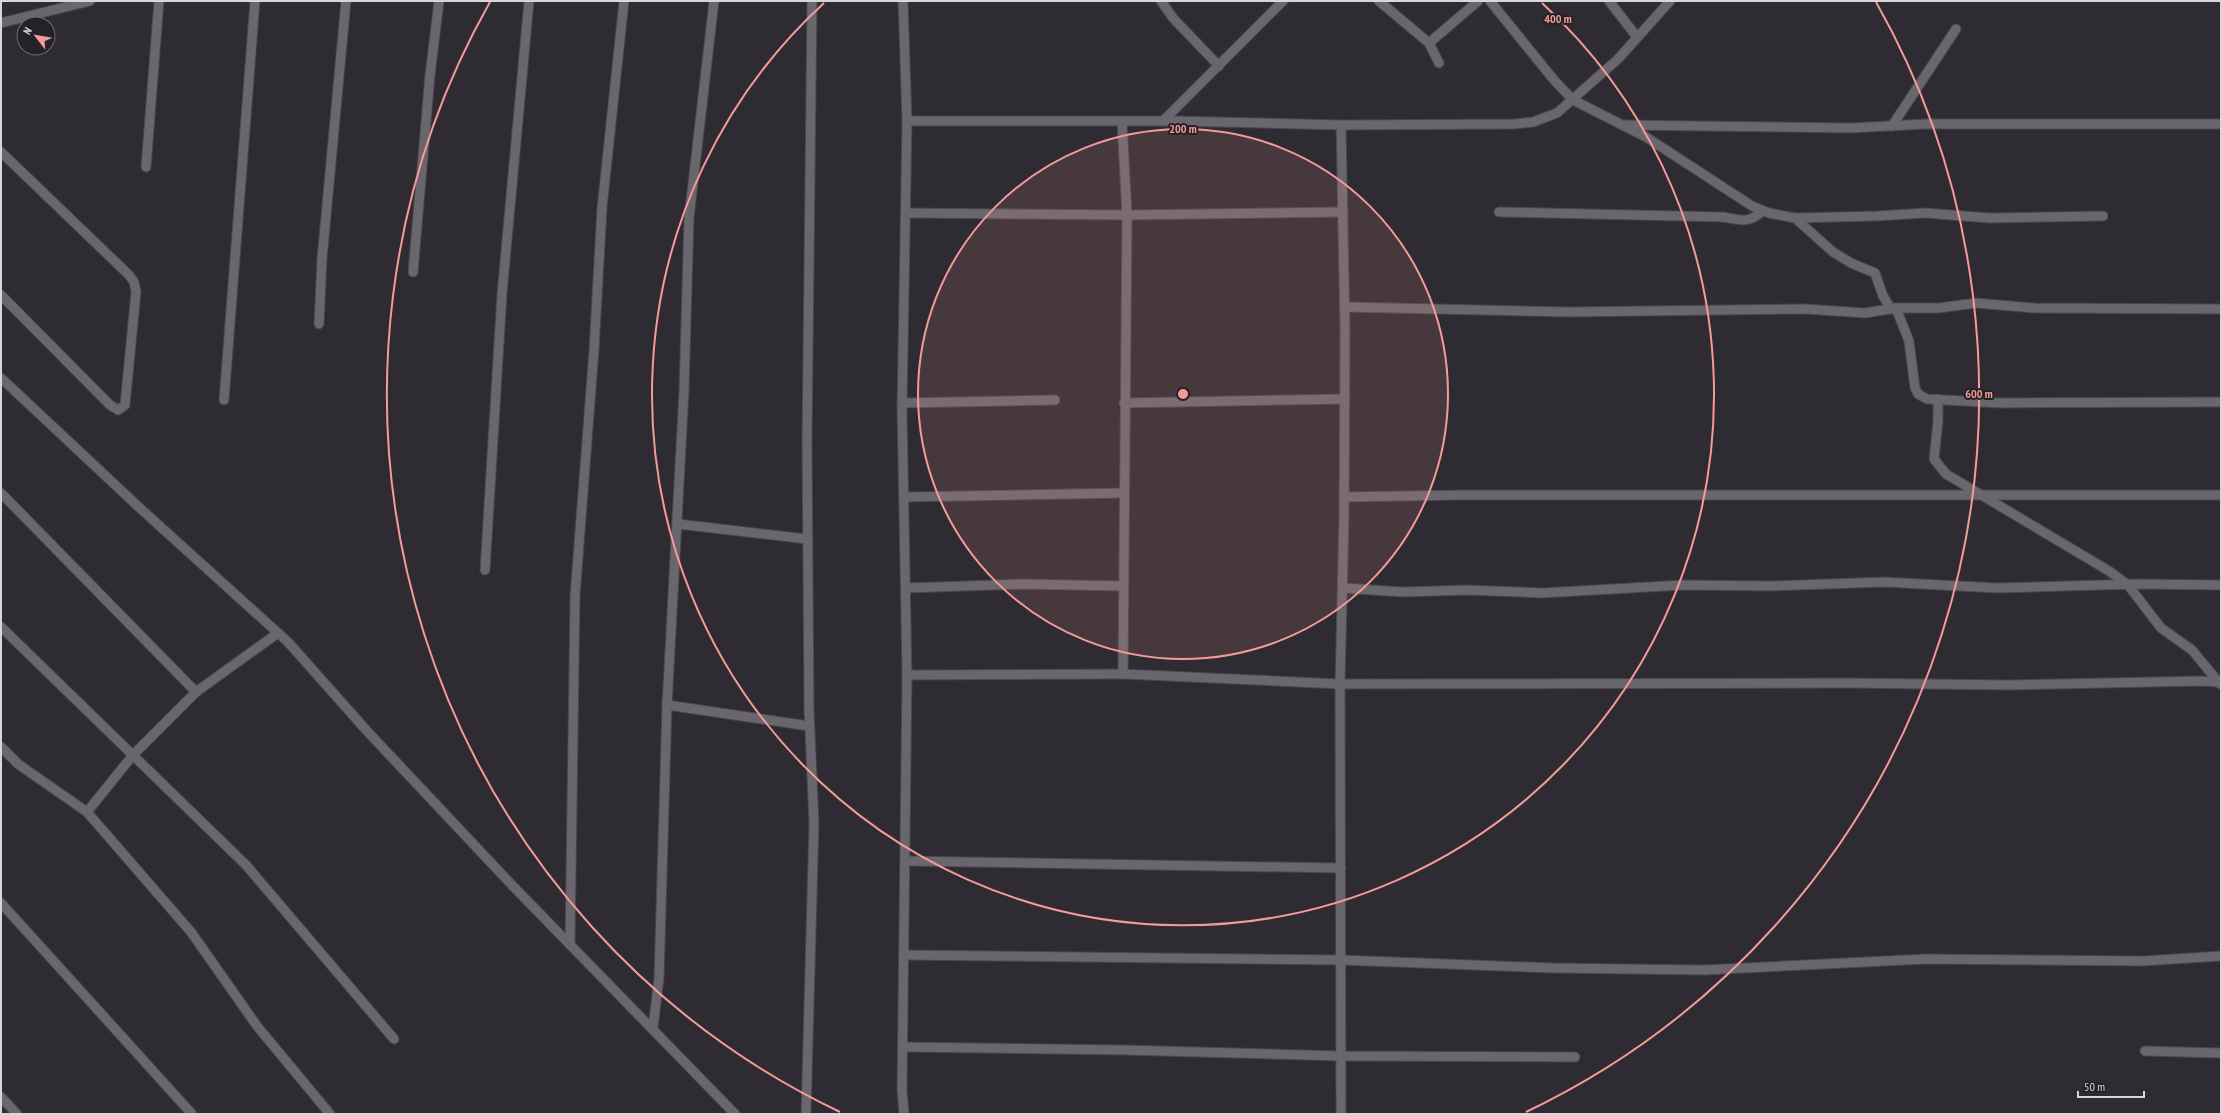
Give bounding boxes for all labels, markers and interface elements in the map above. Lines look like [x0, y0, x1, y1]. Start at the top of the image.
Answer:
text: 400 m [1544, 11, 1572, 26]
north arrow [16, 16, 56, 56]
text: N [20, 25, 35, 37]
text: 200 m [1169, 121, 1197, 136]
text: 600 m [1965, 386, 1993, 401]
centre of rings [1176, 387, 1190, 401]
scale bar [2078, 1073, 2144, 1099]
text: 50 m [2084, 1079, 2105, 1094]

